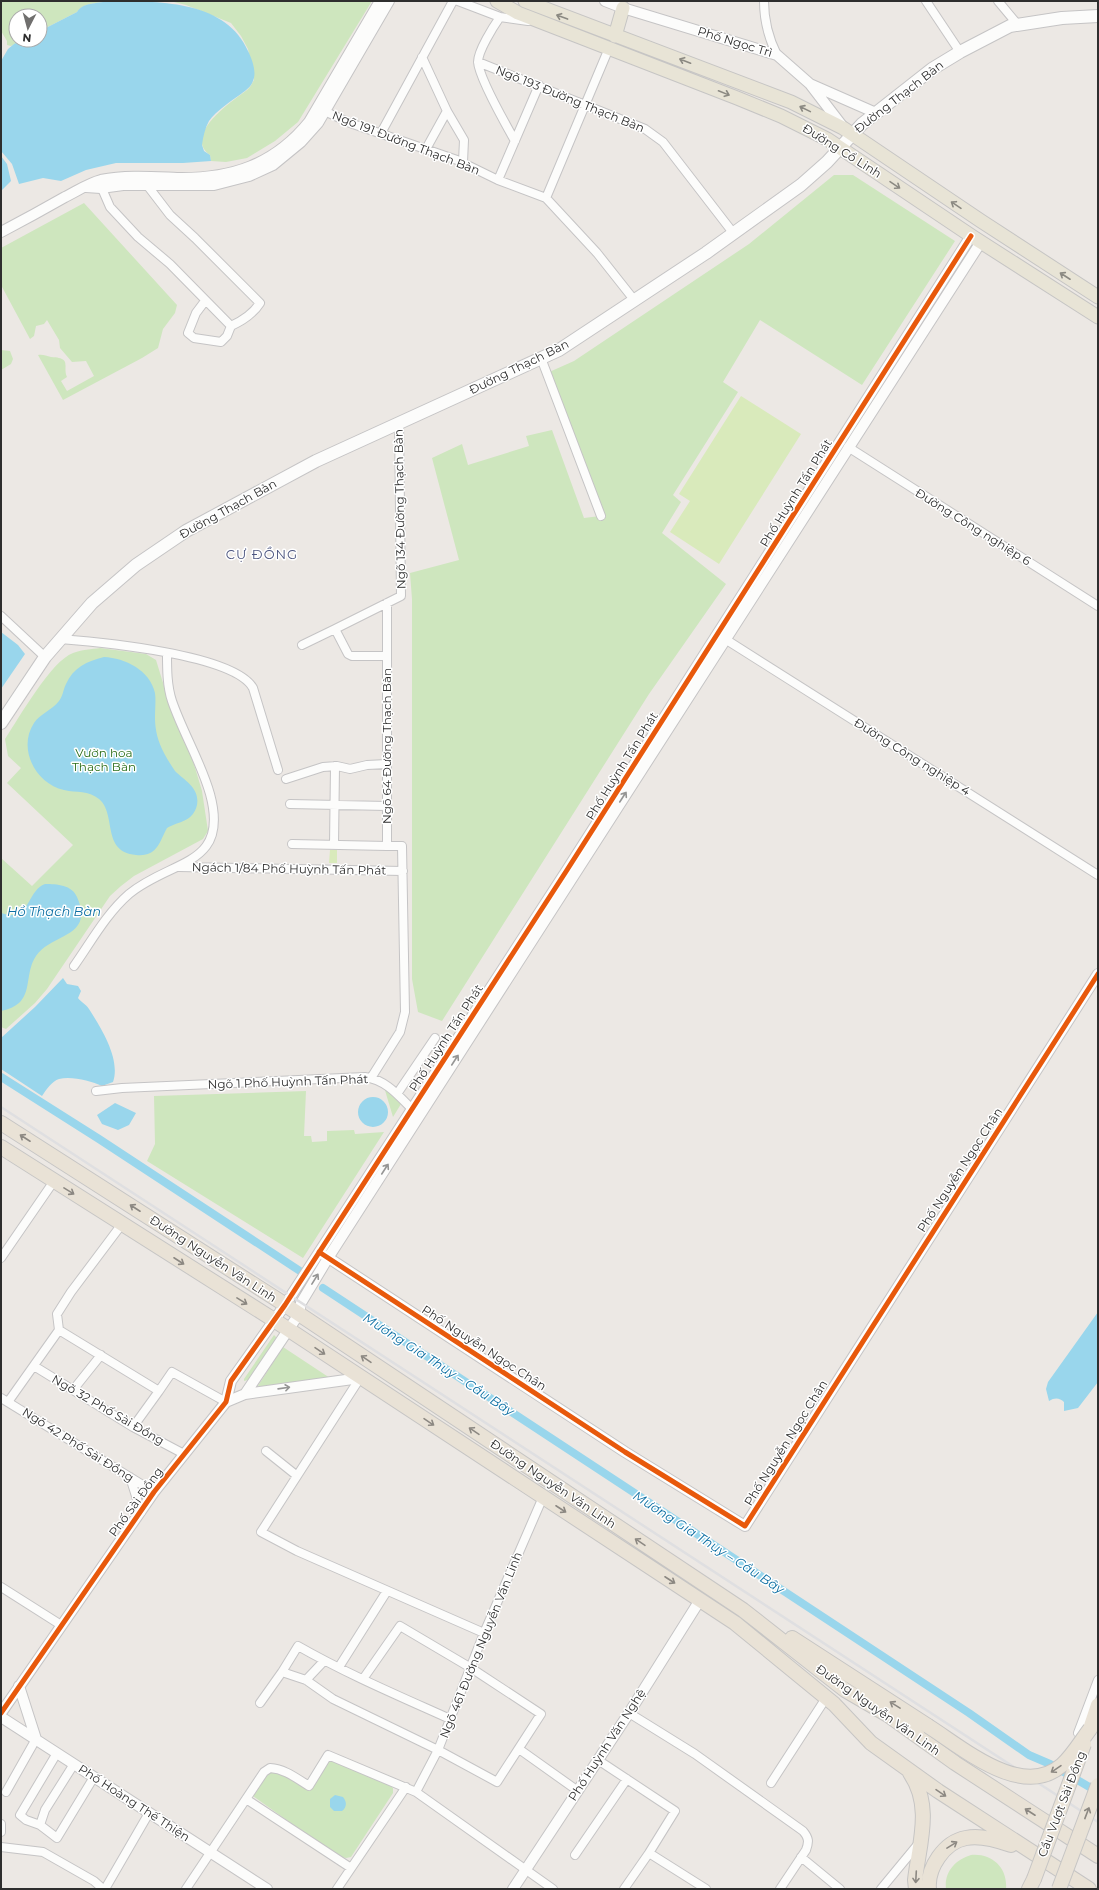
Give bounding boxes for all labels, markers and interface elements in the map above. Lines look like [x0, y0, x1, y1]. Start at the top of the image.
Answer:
north arrow [8, 8, 48, 48]
one-way arrow [557, 12, 569, 20]
street label: Phố Ngọc Trì [696, 23, 774, 60]
text: N [22, 31, 32, 45]
one-way arrow [679, 57, 691, 65]
street label: Đường Thạch Bàn [851, 57, 946, 136]
street label: Ngõ 193 Đường Thạch Bàn [494, 62, 647, 135]
one-way arrow [718, 90, 730, 97]
one-way arrow [800, 105, 812, 112]
street label: Ngõ 191 Đường Thạch Bàn [330, 107, 482, 178]
street label: Đường Cổ Linh [800, 120, 885, 181]
one-way arrow [889, 181, 900, 189]
one-way arrow [951, 201, 962, 209]
one-way arrow [1060, 272, 1071, 280]
street label: Đường Thạch Bàn [466, 336, 571, 397]
street label: Ngõ 134 Đường Thạch Bàn [391, 429, 408, 589]
street label: Phố Huỳnh Tấn Phát [756, 436, 835, 550]
street label: Đường Thạch Bàn [176, 476, 279, 542]
street label: Đường Công nghiệp 6 [913, 485, 1034, 568]
district label: CỰ ĐỒNG [226, 546, 298, 562]
street label: Ngõ 64 Đường Thạch Bàn [379, 668, 394, 824]
street label: Phố Huỳnh Tấn Phát [582, 709, 661, 823]
street label: Đường Công nghiệp 4 [851, 715, 973, 799]
park label: Vườn hoa Thạch Bàn [72, 745, 136, 774]
one-way arrow [620, 791, 628, 803]
street label: Ngách 1/84 Phố Huỳnh Tấn Phát [192, 859, 386, 878]
water label: Hồ Thạch Bàn [7, 903, 101, 919]
street label: Phố Huỳnh Tấn Phát [405, 981, 486, 1094]
one-way arrow [451, 1055, 459, 1066]
street label: Ngõ 1 Phố Huỳnh Tấn Phát [207, 1071, 369, 1092]
street label: Phố Nguyễn Ngọc Chân [914, 1105, 1005, 1235]
one-way arrow [20, 1134, 31, 1142]
one-way arrow [381, 1164, 389, 1175]
one-way arrow [63, 1187, 74, 1195]
one-way arrow [129, 1204, 140, 1213]
street label: Đường Nguyễn Văn Linh [147, 1212, 280, 1305]
one-way arrow [173, 1257, 185, 1265]
one-way arrow [312, 1273, 320, 1285]
one-way arrow [236, 1297, 247, 1305]
street label: Phố Nguyễn Ngọc Chân [419, 1302, 549, 1393]
water label: Mương Gia Thụy – Cầu Bây [360, 1309, 518, 1419]
one-way arrow [315, 1347, 326, 1355]
one-way arrow [361, 1355, 372, 1363]
street label: Ngõ 32 Phố Sài Đồng [49, 1371, 167, 1448]
street label: Phố Nguyễn Ngọc Chân [741, 1377, 830, 1508]
one-way arrow [277, 1384, 290, 1392]
street label: Ngõ 42 Phố Sài Đồng [20, 1404, 137, 1485]
one-way arrow [424, 1418, 435, 1426]
one-way arrow [469, 1427, 480, 1435]
street label: Đường Nguyễn Văn Linh [488, 1436, 619, 1531]
street label: Phố Sài Đồng [105, 1464, 166, 1539]
water label: Mương Gia Thụy – Cầu Bây [630, 1487, 788, 1597]
one-way arrow [556, 1505, 567, 1513]
one-way arrow [635, 1538, 646, 1546]
street label: Ngõ 461 Đường Nguyễn Văn Linh [436, 1549, 525, 1740]
one-way arrow [664, 1576, 675, 1584]
street label: Đường Nguyễn Văn Linh [813, 1661, 943, 1758]
street label: Phố Huỳnh Văn Nghệ [565, 1686, 648, 1804]
one-way arrow [890, 1701, 901, 1709]
street label: Cầu Vượt Sài Đồng [1034, 1748, 1089, 1859]
street label: Phố Hoàng Thế Thiện [76, 1761, 193, 1844]
one-way arrow [1051, 1765, 1062, 1773]
one-way arrow [935, 1789, 946, 1797]
one-way arrow [1084, 1807, 1091, 1820]
one-way arrow [1025, 1808, 1036, 1816]
one-way arrow [946, 1841, 957, 1849]
one-way arrow [912, 1870, 920, 1883]

